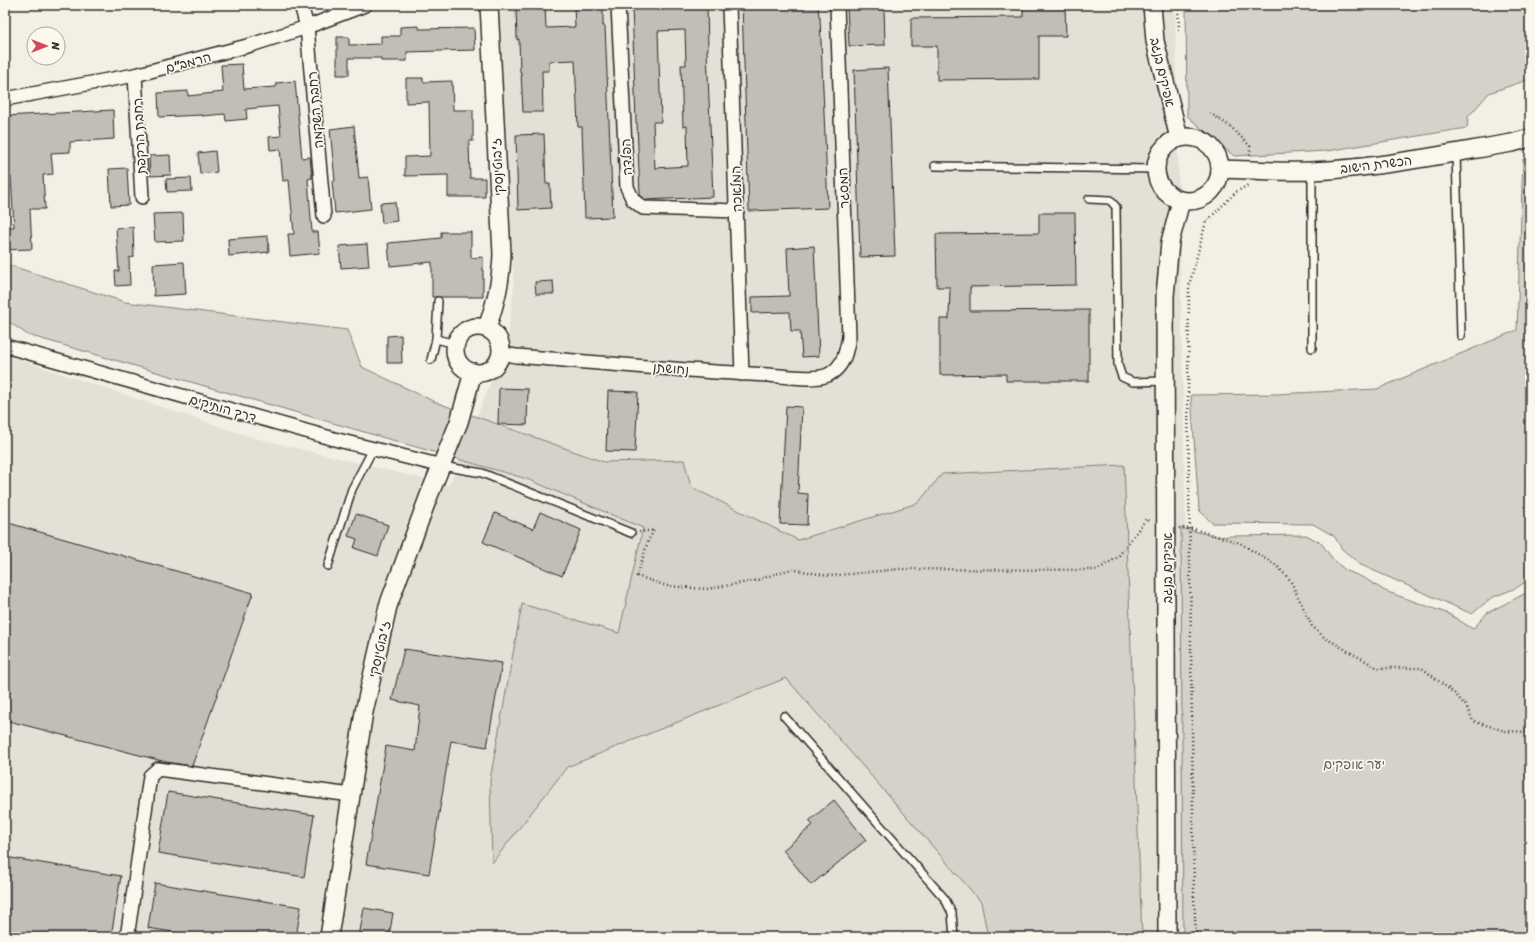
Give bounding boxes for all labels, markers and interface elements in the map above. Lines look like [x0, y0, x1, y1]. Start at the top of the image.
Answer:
north arrow [26, 26, 66, 66]
street label: אפיקים בנגב [1143, 35, 1182, 109]
text: N [46, 41, 65, 50]
street label: הרמב"ם [163, 45, 214, 80]
street label: רחבת השקמה [301, 70, 330, 149]
street label: רחבת הרקפת [126, 97, 153, 176]
street label: ז'בוטינסקי [485, 137, 510, 196]
street label: הפלדה [614, 138, 639, 176]
street label: הכשרת הישוב [1339, 149, 1413, 180]
street label: המלאכה [724, 165, 749, 213]
street label: המסגר [831, 167, 856, 209]
street label: נחושתן [652, 355, 690, 382]
street label: דרך הותיקים [186, 388, 259, 429]
street label: אפיקים בנגב [1156, 533, 1179, 603]
street label: ז'בוטינסקי [362, 618, 397, 680]
park label: יער אופקים [1323, 753, 1385, 776]

